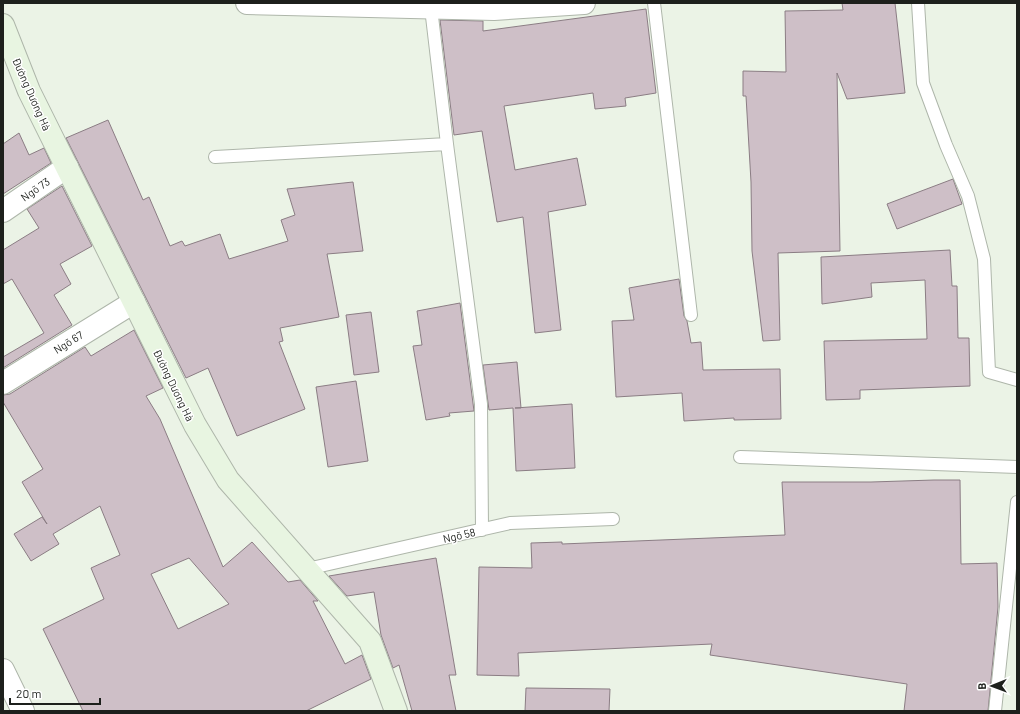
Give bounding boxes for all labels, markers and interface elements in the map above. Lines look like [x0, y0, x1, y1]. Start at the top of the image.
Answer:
street label: Đường Dương Hà [10, 56, 54, 132]
street label: Ngõ 73 [18, 174, 52, 204]
street label: Ngõ 67 [51, 328, 85, 356]
street label: Đường Dương Hà [151, 347, 197, 423]
street label: Ngõ 58 [442, 525, 477, 545]
north arrow [972, 666, 1012, 706]
scale bar [10, 680, 100, 706]
text: B [975, 682, 988, 690]
text: 20 m [16, 686, 42, 700]

